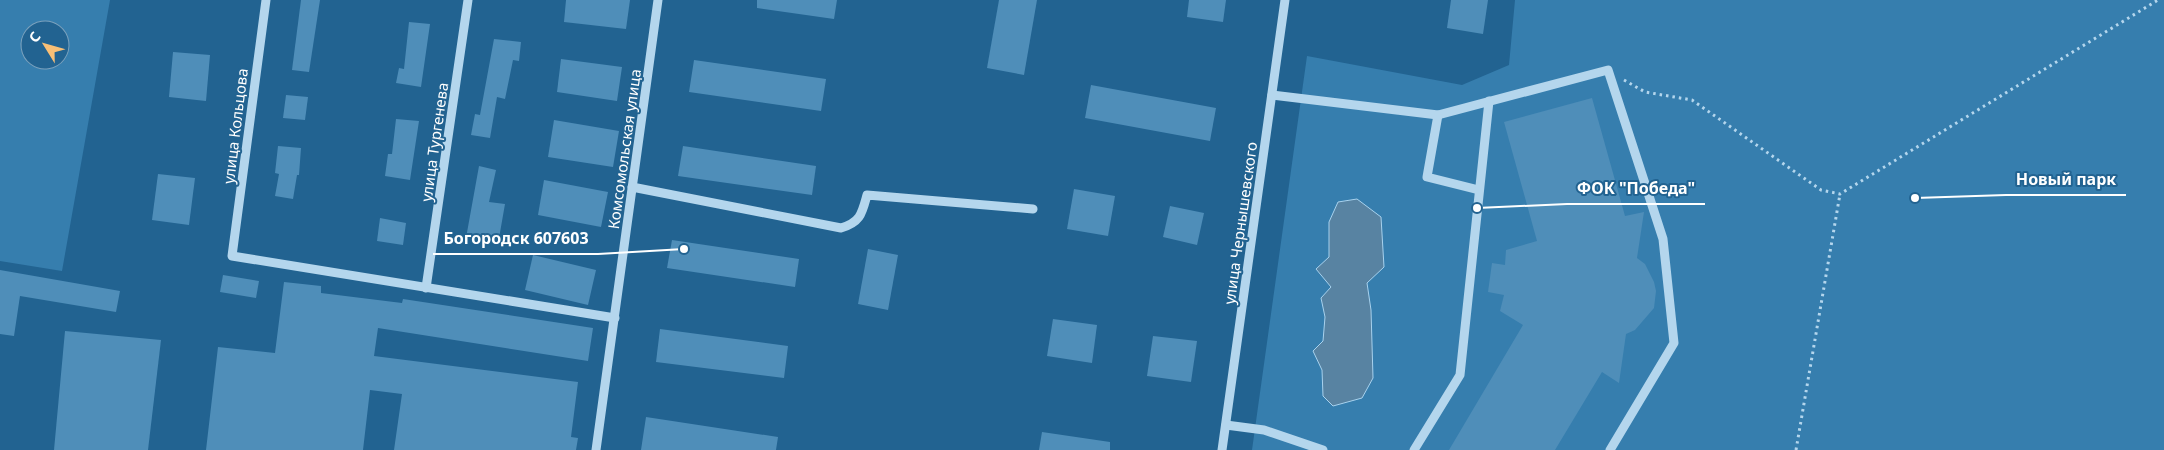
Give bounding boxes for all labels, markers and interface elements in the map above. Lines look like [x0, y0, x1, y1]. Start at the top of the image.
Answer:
north arrow [20, 20, 70, 70]
text: С [24, 28, 45, 46]
street label: улица Кольцова [218, 67, 252, 185]
street label: Комсомольская улица [603, 68, 645, 230]
street label: улица Тургенева [416, 81, 452, 203]
street label: улица Чернышевского [1219, 140, 1261, 306]
callout: Новый парк [2006, 164, 2126, 195]
text: Новый парк [2016, 168, 2116, 190]
callout: ФОК "Победа" [1567, 173, 1705, 204]
text: ФОК "Победа" [1577, 177, 1695, 199]
callout: Богородск 607603 [433, 223, 598, 254]
text: Богородск 607603 [443, 227, 589, 249]

